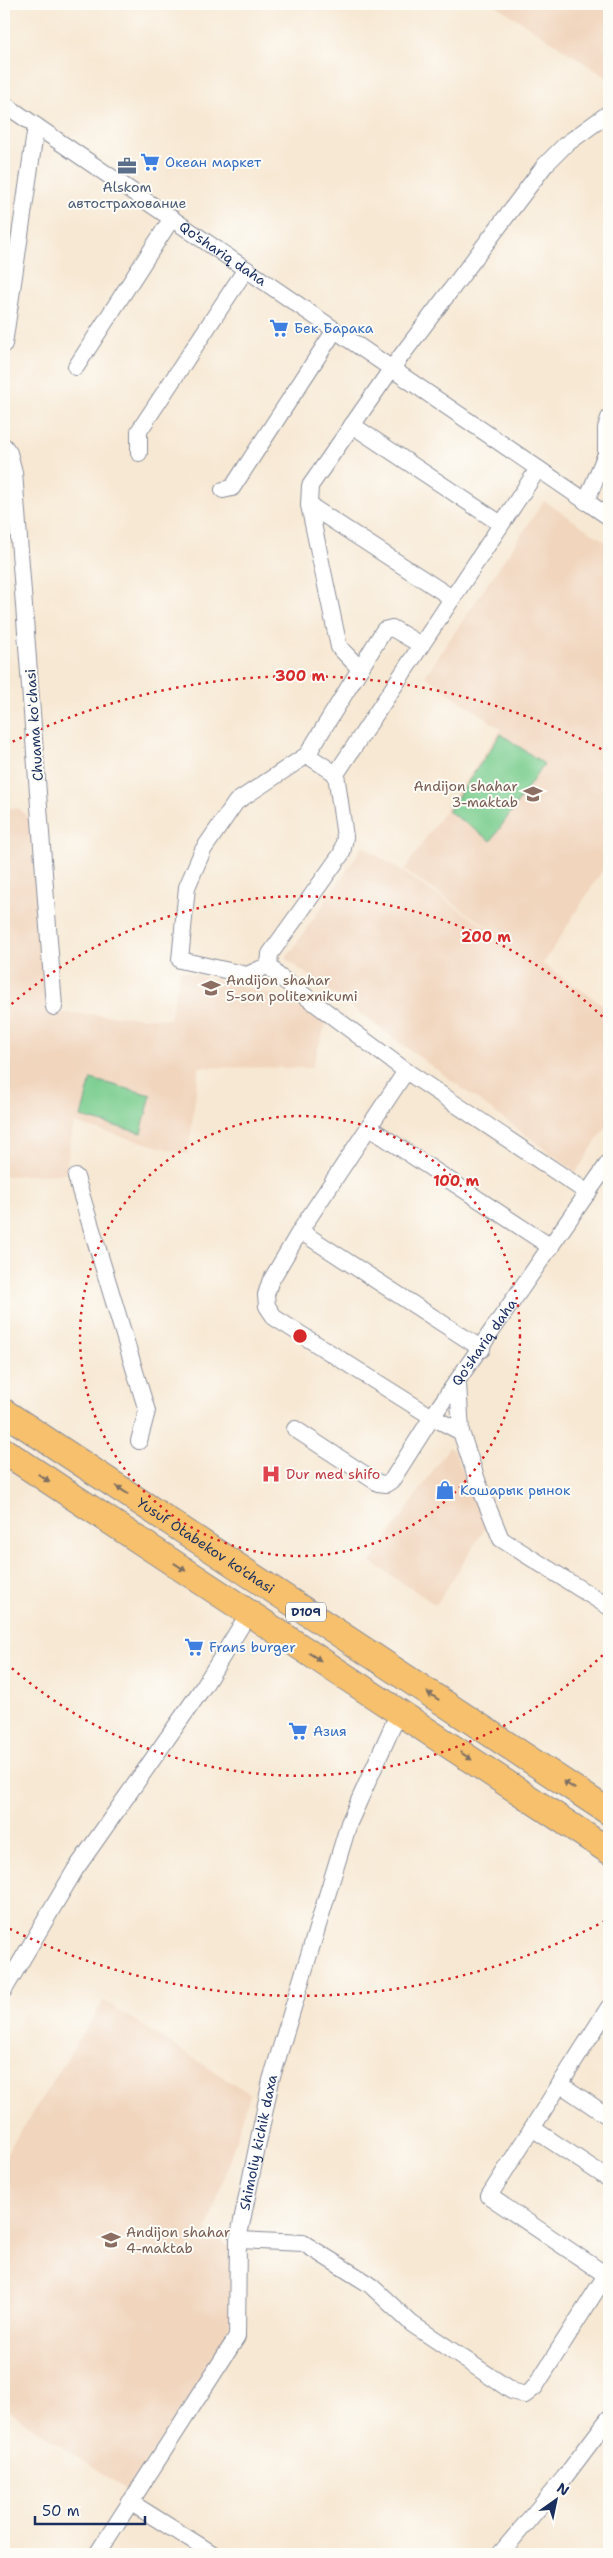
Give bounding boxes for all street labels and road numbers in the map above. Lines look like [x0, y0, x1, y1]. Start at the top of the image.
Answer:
street label: Qo'shariq daha [176, 217, 270, 290]
street label: Chuama koʻchasi [21, 668, 47, 782]
street label: Qo'shariq daha [447, 1295, 521, 1389]
street label: Yusuf Otabekov ko'chasi [134, 1494, 278, 1597]
road number: D109 [286, 1602, 326, 1621]
street label: Shimoliy kichik daxa [235, 2072, 281, 2212]

